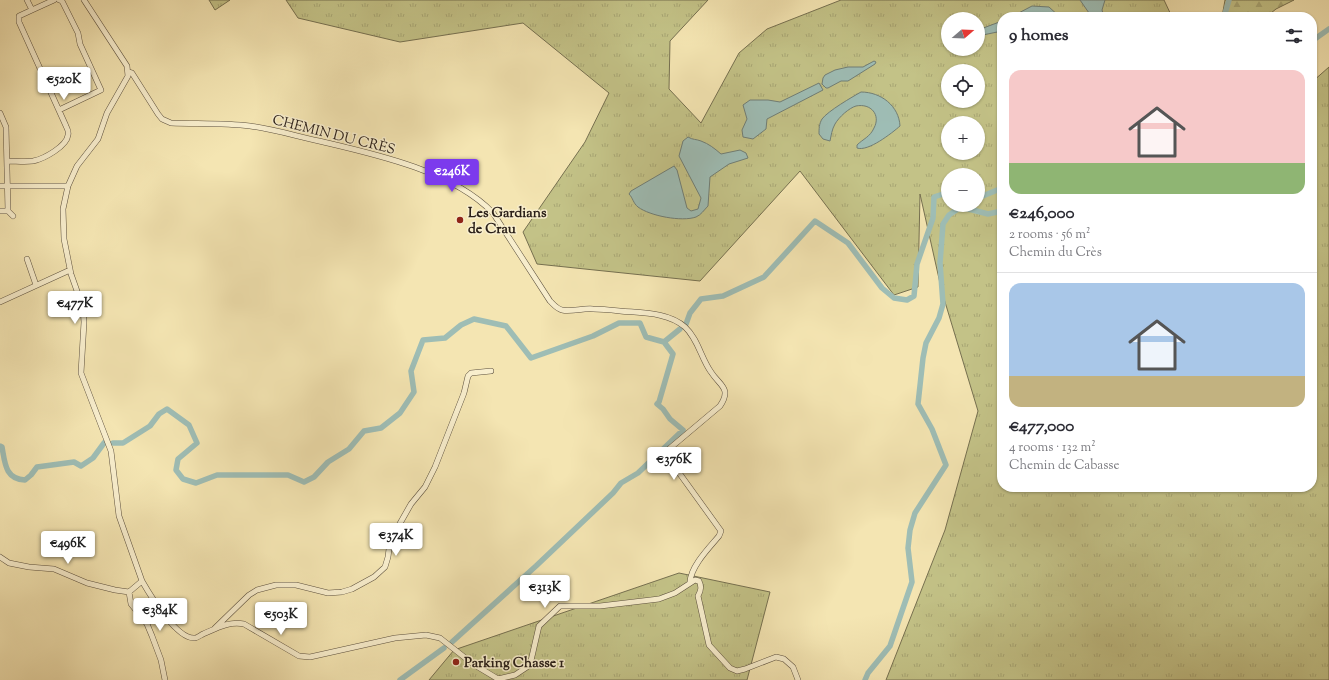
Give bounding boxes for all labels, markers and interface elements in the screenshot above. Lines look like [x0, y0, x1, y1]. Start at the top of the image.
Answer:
north arrow [941, 12, 985, 56]
map controls [941, 12, 985, 212]
text: 9 homes [1009, 24, 1068, 48]
icon: filters [1283, 25, 1305, 47]
button: locate [941, 64, 985, 108]
pin: €520K [36, 67, 92, 101]
text: €520K [47, 71, 81, 89]
icon: home [1121, 96, 1193, 168]
street label: CHEMIN DU CRÈS [270, 111, 397, 161]
button: + [941, 116, 985, 160]
pin: €246K [424, 159, 480, 193]
text: €246K [434, 163, 470, 181]
button: − [941, 168, 985, 212]
text: €246,000 [1009, 202, 1075, 226]
place label: Les Gardians de Crau [468, 204, 547, 240]
marker: Les Gardians de Crau [455, 215, 465, 225]
text: 2 rooms · 56 m² [1009, 226, 1090, 244]
text: Chemin du Crès [1009, 244, 1102, 262]
pin: €477K [47, 291, 103, 325]
text: €477K [57, 295, 93, 313]
icon: home [1121, 309, 1193, 381]
text: €477,000 [1009, 415, 1074, 439]
text: 4 rooms · 132 m² [1009, 439, 1096, 457]
pin: €376K [646, 447, 702, 481]
text: €376K [656, 451, 692, 469]
text: Chemin de Cabasse [1009, 457, 1120, 475]
pin: €374K [368, 523, 424, 557]
text: €374K [379, 527, 413, 545]
pin: €496K [40, 531, 96, 565]
text: €496K [50, 535, 86, 553]
pin: €313K [517, 575, 573, 609]
text: €313K [529, 579, 561, 597]
pin: €384K [132, 598, 188, 632]
text: €384K [142, 602, 178, 620]
pin: €503K [253, 602, 309, 636]
text: €503K [264, 606, 298, 624]
place label: Parking Chasse 1 [464, 654, 564, 674]
marker: Parking Chasse 1 [451, 657, 461, 667]

